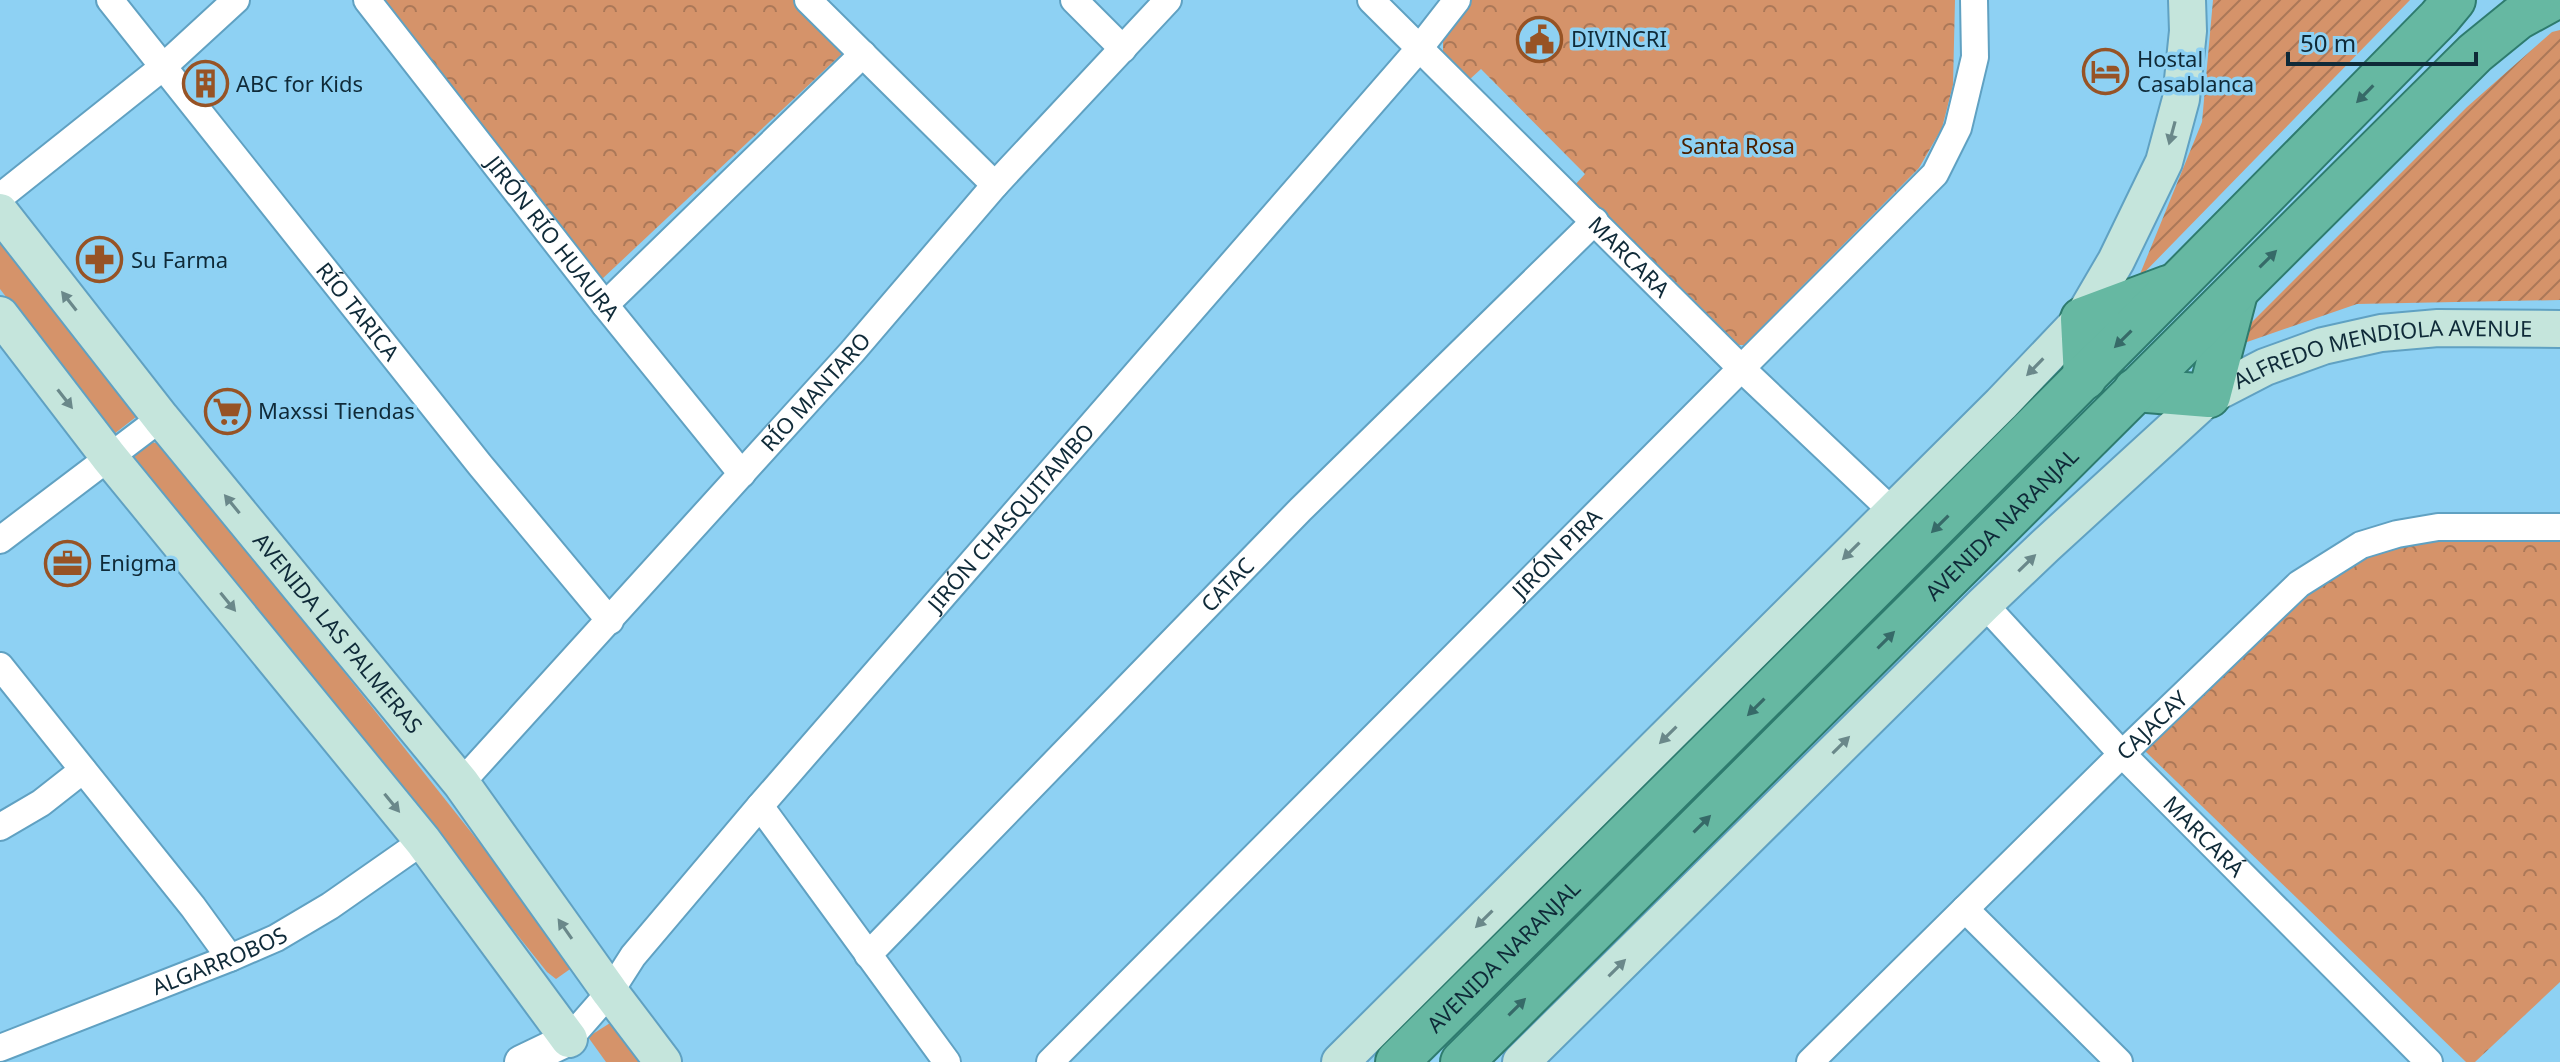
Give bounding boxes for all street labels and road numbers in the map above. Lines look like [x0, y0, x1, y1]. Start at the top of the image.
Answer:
street label: JIRÓN RÍO HUAURA [479, 147, 628, 327]
street label: MARCARA [1583, 209, 1678, 304]
street label: RÍO TARICA [310, 255, 408, 367]
street label: ALFREDO MENDIOLA AVENUE [2227, 312, 2532, 395]
street label: RÍO MANTARO [753, 325, 876, 457]
street label: JIRÓN CHASQUITAMBO [919, 416, 1100, 619]
street label: AVENIDA NARANJAL [1918, 441, 2084, 607]
street label: JIRÓN PIRA [1503, 501, 1608, 606]
street label: AVENIDA LAS PALMERAS [247, 526, 430, 739]
street label: CATAC [1193, 550, 1260, 618]
street label: CAJACAY [2109, 683, 2194, 766]
street label: MARCARÁ [2158, 788, 2253, 883]
street label: AVENIDA NARANJAL [1419, 873, 1586, 1039]
street label: ALGARROBOS [147, 919, 292, 1001]

